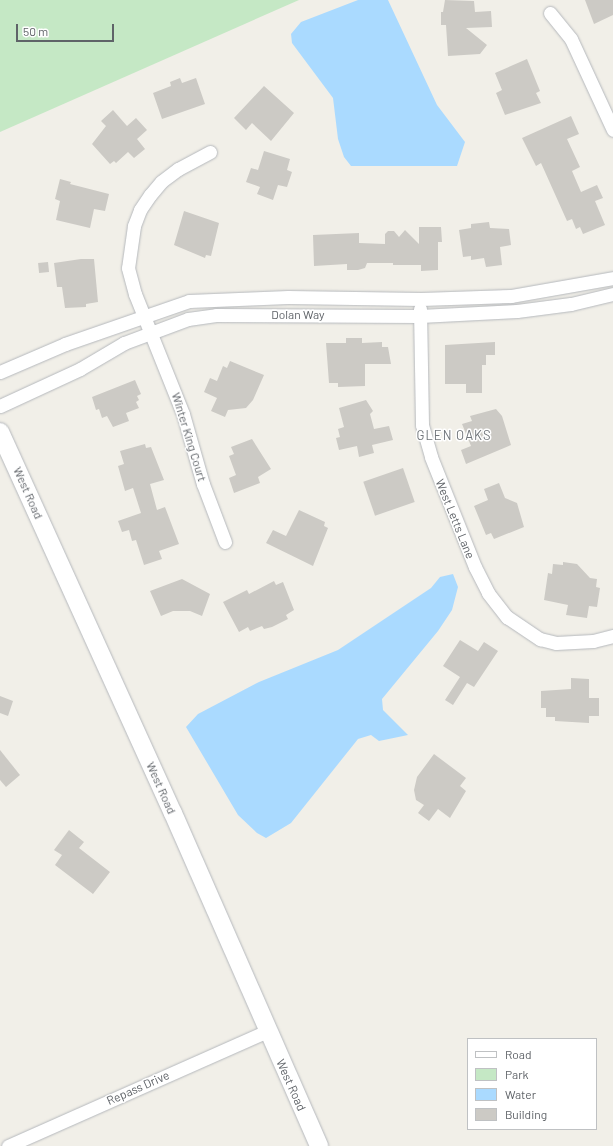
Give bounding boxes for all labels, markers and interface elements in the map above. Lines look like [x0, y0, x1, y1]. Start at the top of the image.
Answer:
scale bar [18, 16, 116, 42]
text: 50 m [23, 24, 48, 38]
street label: Dolan Way [271, 308, 325, 322]
street label: Winter King Court [169, 391, 209, 483]
district label: GLEN OAKS [417, 427, 491, 443]
street label: West Road [10, 465, 46, 521]
street label: West Letts Lane [432, 477, 478, 561]
street label: West Road [143, 760, 179, 816]
legend [467, 1038, 597, 1130]
text: Road [505, 1047, 532, 1061]
street label: West Road [273, 1057, 309, 1113]
text: Park [505, 1067, 529, 1081]
street label: Repass Drive [104, 1068, 172, 1108]
text: Water [505, 1087, 536, 1101]
text: Building [505, 1107, 547, 1121]

